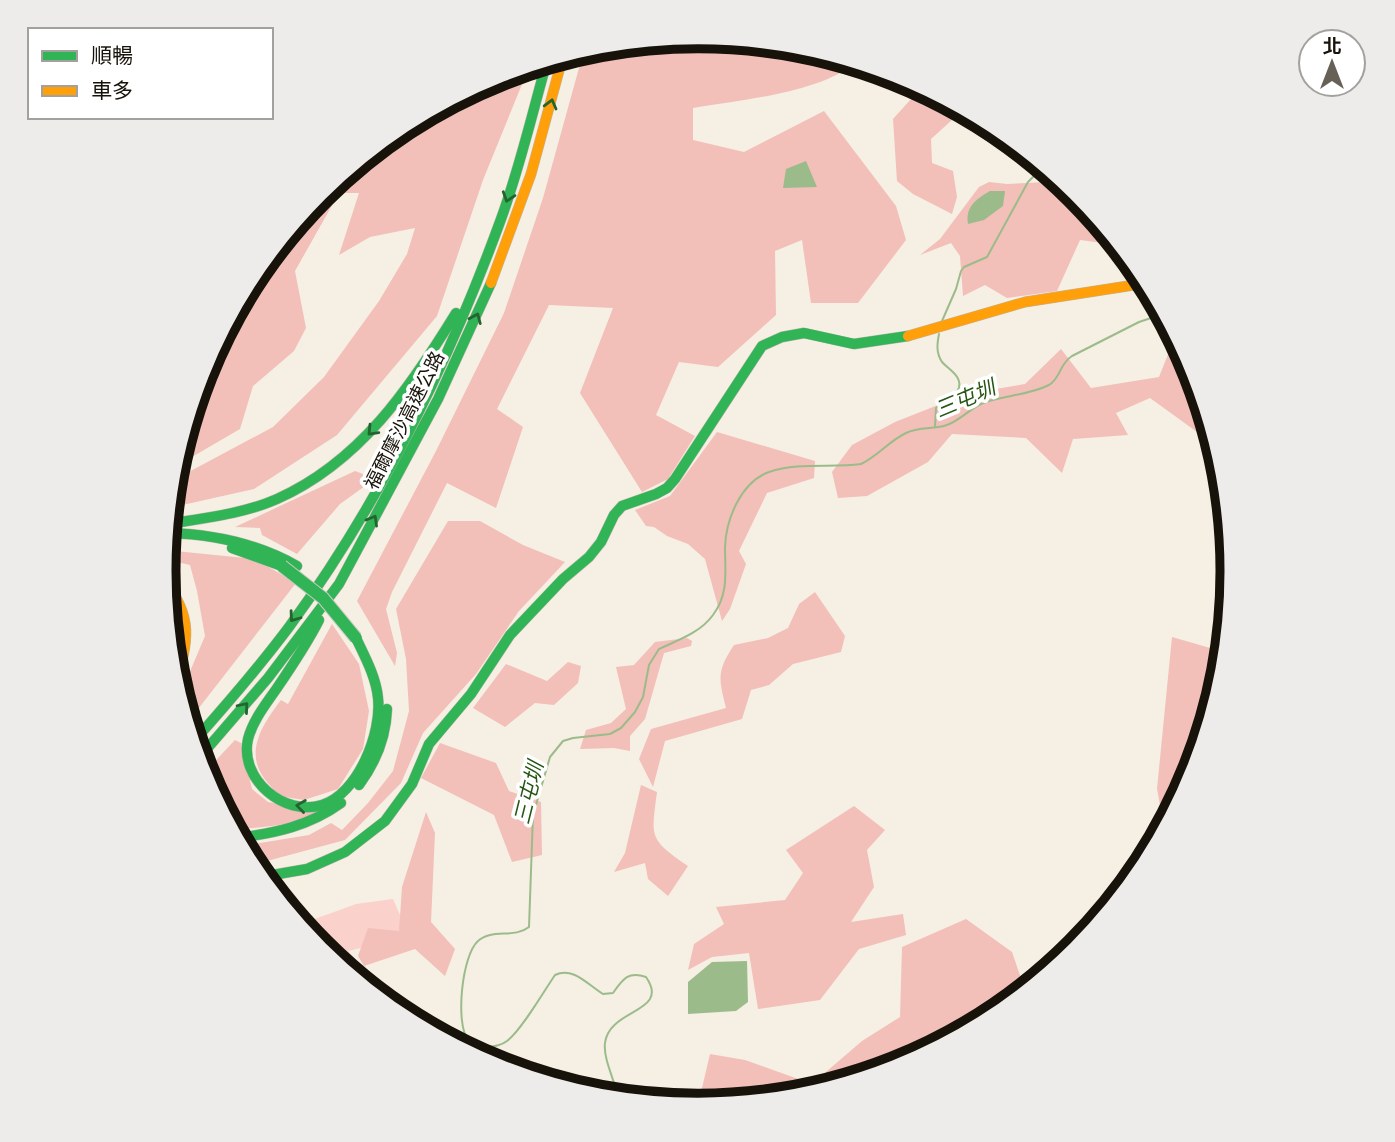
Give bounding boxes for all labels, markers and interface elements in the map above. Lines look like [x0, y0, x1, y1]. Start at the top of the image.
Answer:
legend [28, 28, 273, 119]
north arrow [1297, 28, 1367, 98]
text: 北 [1322, 34, 1342, 61]
text: 順暢 [91, 41, 133, 71]
text: 車多 [91, 76, 133, 106]
one-way arrow [543, 98, 558, 110]
one-way arrow [501, 191, 516, 203]
one-way arrow [468, 312, 482, 325]
street label: 福爾摩沙高速公路 [359, 347, 452, 495]
water label: 三屯圳 [930, 372, 1003, 425]
one-way arrow [368, 423, 381, 436]
one-way arrow [364, 515, 377, 528]
one-way arrow [290, 609, 303, 622]
one-way arrow [235, 702, 248, 714]
water label: 三屯圳 [507, 756, 552, 827]
one-way arrow [295, 799, 307, 814]

